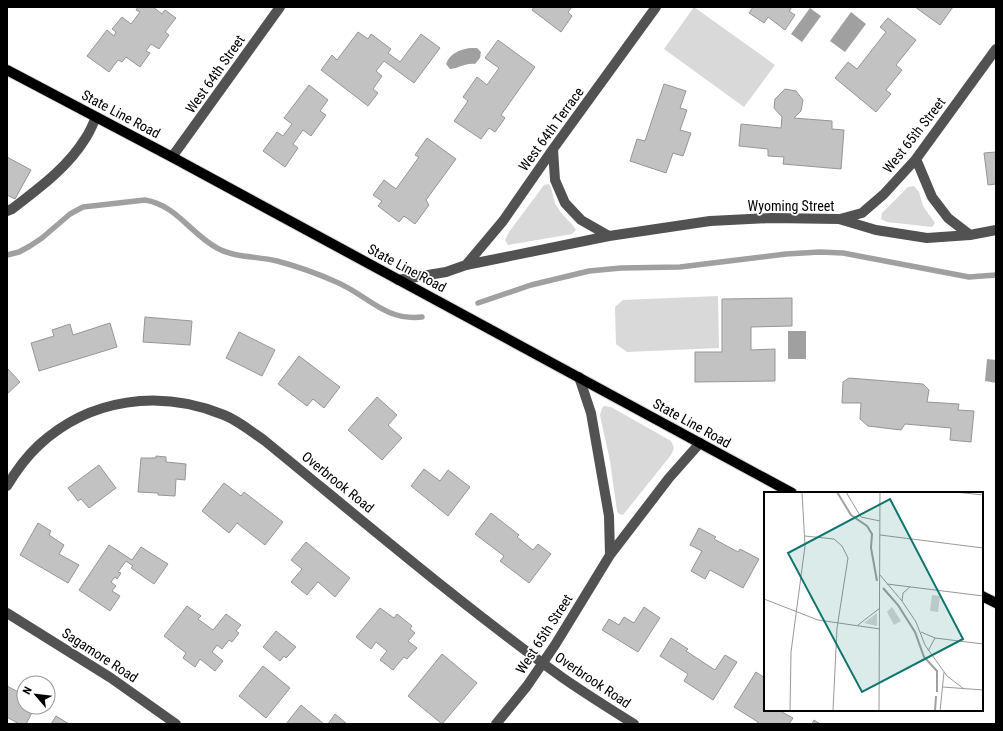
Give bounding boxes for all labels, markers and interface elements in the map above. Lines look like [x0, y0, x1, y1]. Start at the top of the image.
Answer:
street label: West 64th Street [182, 32, 248, 116]
street label: West 64th Terrace [515, 84, 587, 174]
street label: State Line Road [79, 87, 163, 141]
street label: West 65th Street [880, 94, 948, 176]
street label: Wyoming Street [748, 198, 834, 214]
street label: State Line Road [365, 241, 449, 295]
street label: State Line Road [650, 395, 734, 451]
street label: Overbrook Road [299, 448, 377, 516]
inset map [764, 492, 983, 711]
street label: West 65th Street [512, 591, 576, 677]
street label: Sagamore Road [59, 625, 141, 685]
street label: Overbrook Road [552, 649, 634, 711]
north arrow [16, 675, 56, 715]
text: N [20, 684, 35, 697]

